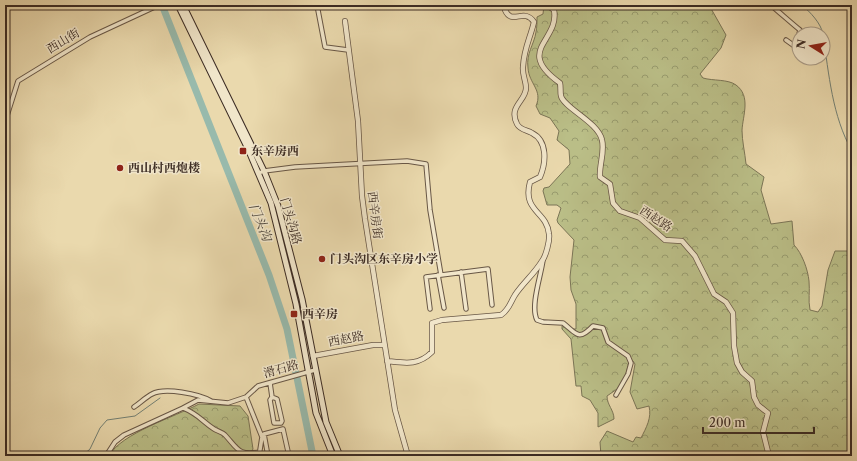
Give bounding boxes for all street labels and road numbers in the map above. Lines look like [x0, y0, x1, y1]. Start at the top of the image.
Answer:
street label: 西山街 [43, 24, 83, 56]
street label: 西辛房街 [365, 190, 386, 241]
street label: 门头沟路 [278, 196, 305, 246]
street label: 西赵路 [637, 202, 675, 235]
street label: 西赵路 [327, 328, 365, 349]
street label: 滑石路 [261, 356, 300, 381]

